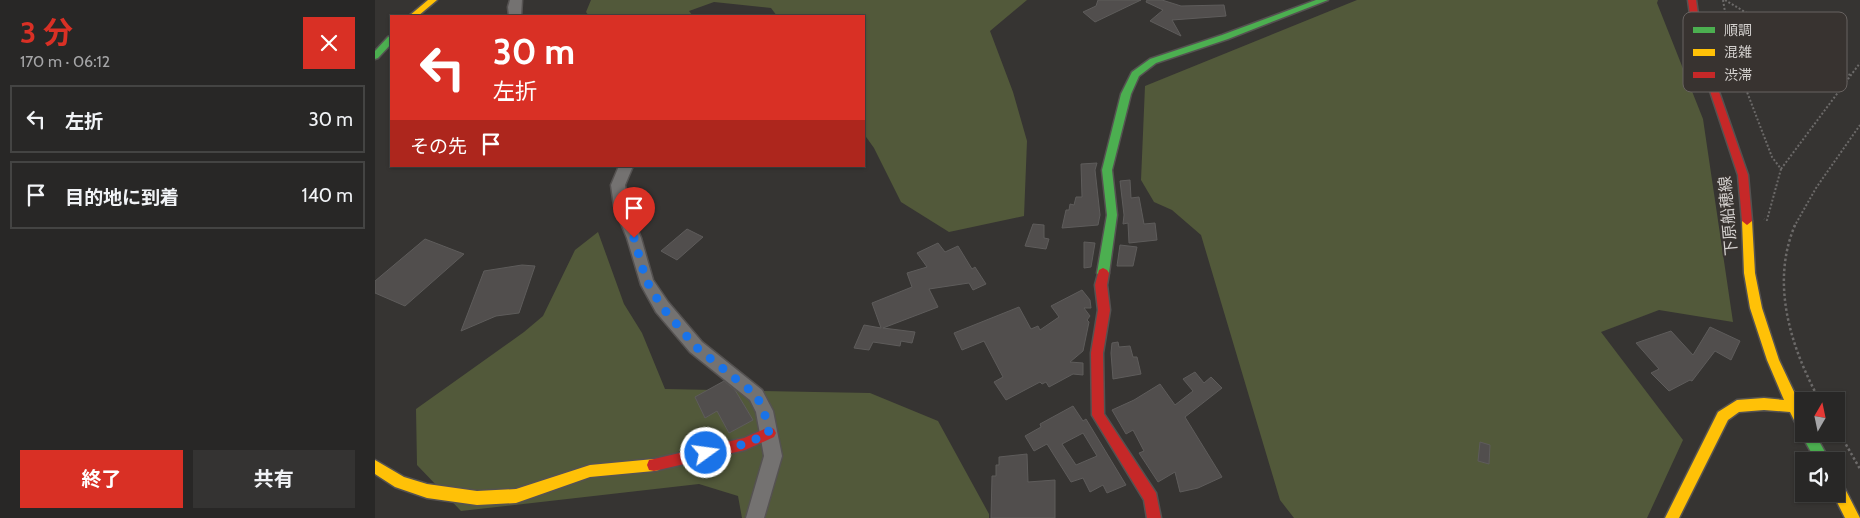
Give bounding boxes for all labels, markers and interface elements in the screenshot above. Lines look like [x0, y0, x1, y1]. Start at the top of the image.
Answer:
legend [1683, 12, 1847, 92]
text: 3 分 [20, 14, 73, 51]
button: close [303, 17, 355, 69]
text: 順調 [1724, 21, 1752, 39]
text: 30 m [493, 30, 575, 73]
icon: left [410, 35, 475, 100]
text: 混雑 [1724, 43, 1752, 61]
text: 170 m · 06:12 [20, 52, 110, 71]
text: 渋滞 [1724, 66, 1752, 84]
text: 左折 [493, 78, 537, 105]
icon: left [22, 105, 50, 133]
text: 30 m [309, 108, 353, 131]
text: 左折 [65, 110, 103, 133]
icon: arrive [477, 130, 505, 158]
text: その先 [410, 135, 467, 158]
street label: 下原船穂線 [1715, 175, 1741, 257]
icon: arrive [22, 181, 50, 209]
text: 140 m [302, 184, 353, 207]
text: 目的地に到着 [65, 186, 179, 209]
pin [613, 187, 655, 238]
icon: arrive [620, 194, 648, 222]
north arrow [1795, 392, 1845, 442]
map controls [1795, 392, 1845, 502]
position arrow [679, 426, 731, 478]
button: 終了 [20, 450, 183, 508]
button: 共有 [193, 450, 355, 508]
button: sound [1795, 452, 1845, 502]

